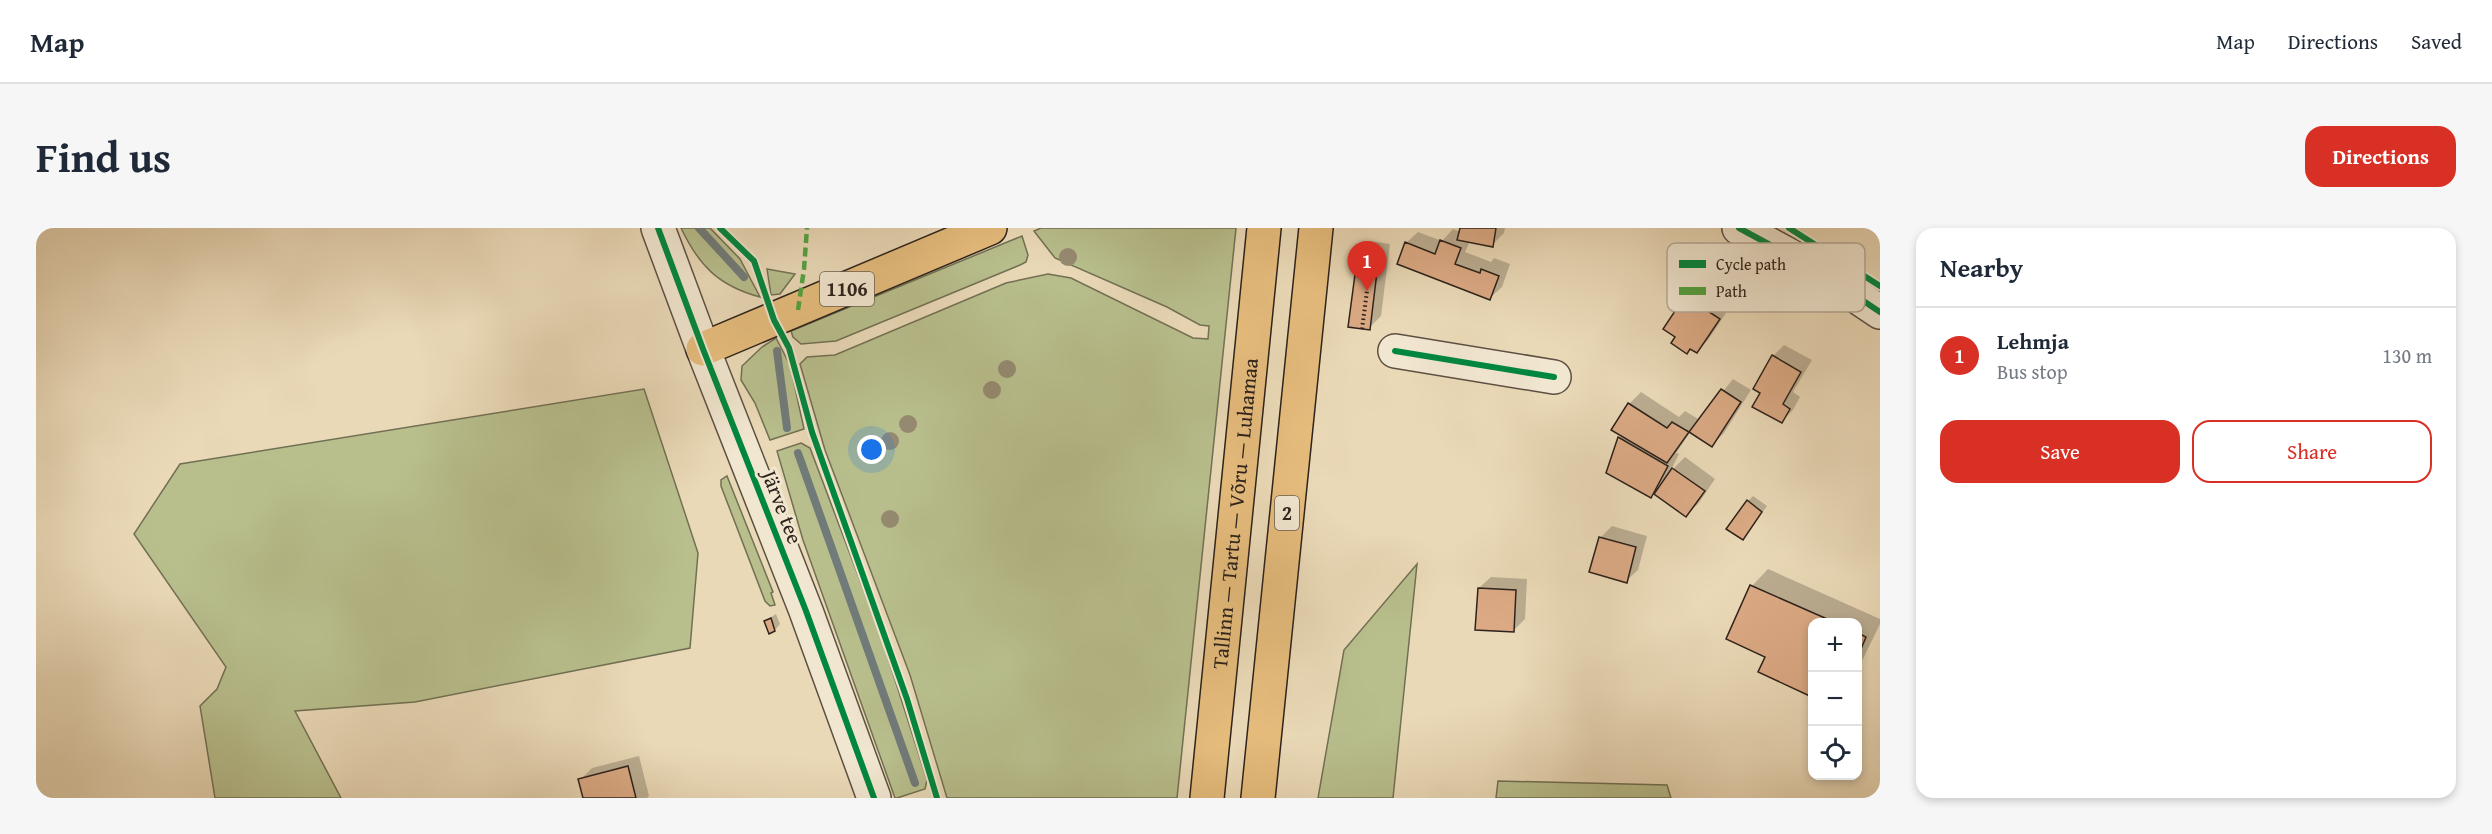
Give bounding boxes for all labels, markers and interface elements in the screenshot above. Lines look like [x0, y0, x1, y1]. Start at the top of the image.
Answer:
text: Map [30, 21, 84, 62]
text: Map [2216, 26, 2255, 57]
text: Directions [2288, 26, 2378, 57]
text: Saved [2411, 26, 2462, 57]
text: Find us [36, 126, 171, 187]
button: Directions [2305, 126, 2456, 187]
pin: 1 [1348, 242, 1386, 291]
legend [1667, 243, 1865, 312]
text: Nearby [1940, 248, 2023, 287]
text: Cycle path [1716, 252, 1786, 276]
road number: 1106 [820, 272, 874, 306]
text: Path [1716, 279, 1747, 303]
text: Lehmja [1997, 325, 2069, 357]
text: 1 [1954, 341, 1965, 370]
text: 130 m [2382, 341, 2432, 370]
street label: Tallinn — Tartu — Võru — Luhamaa [1204, 356, 1266, 670]
text: Bus stop [1997, 357, 2068, 386]
button: Save [1940, 420, 2180, 483]
button: Share [2192, 420, 2432, 483]
your location [857, 435, 886, 464]
street label: Järve tee [753, 463, 811, 548]
road number: 2 [1275, 496, 1299, 530]
map controls [1808, 618, 1862, 780]
button: + [1808, 618, 1862, 672]
button: − [1808, 672, 1862, 726]
button: locate [1808, 726, 1862, 780]

